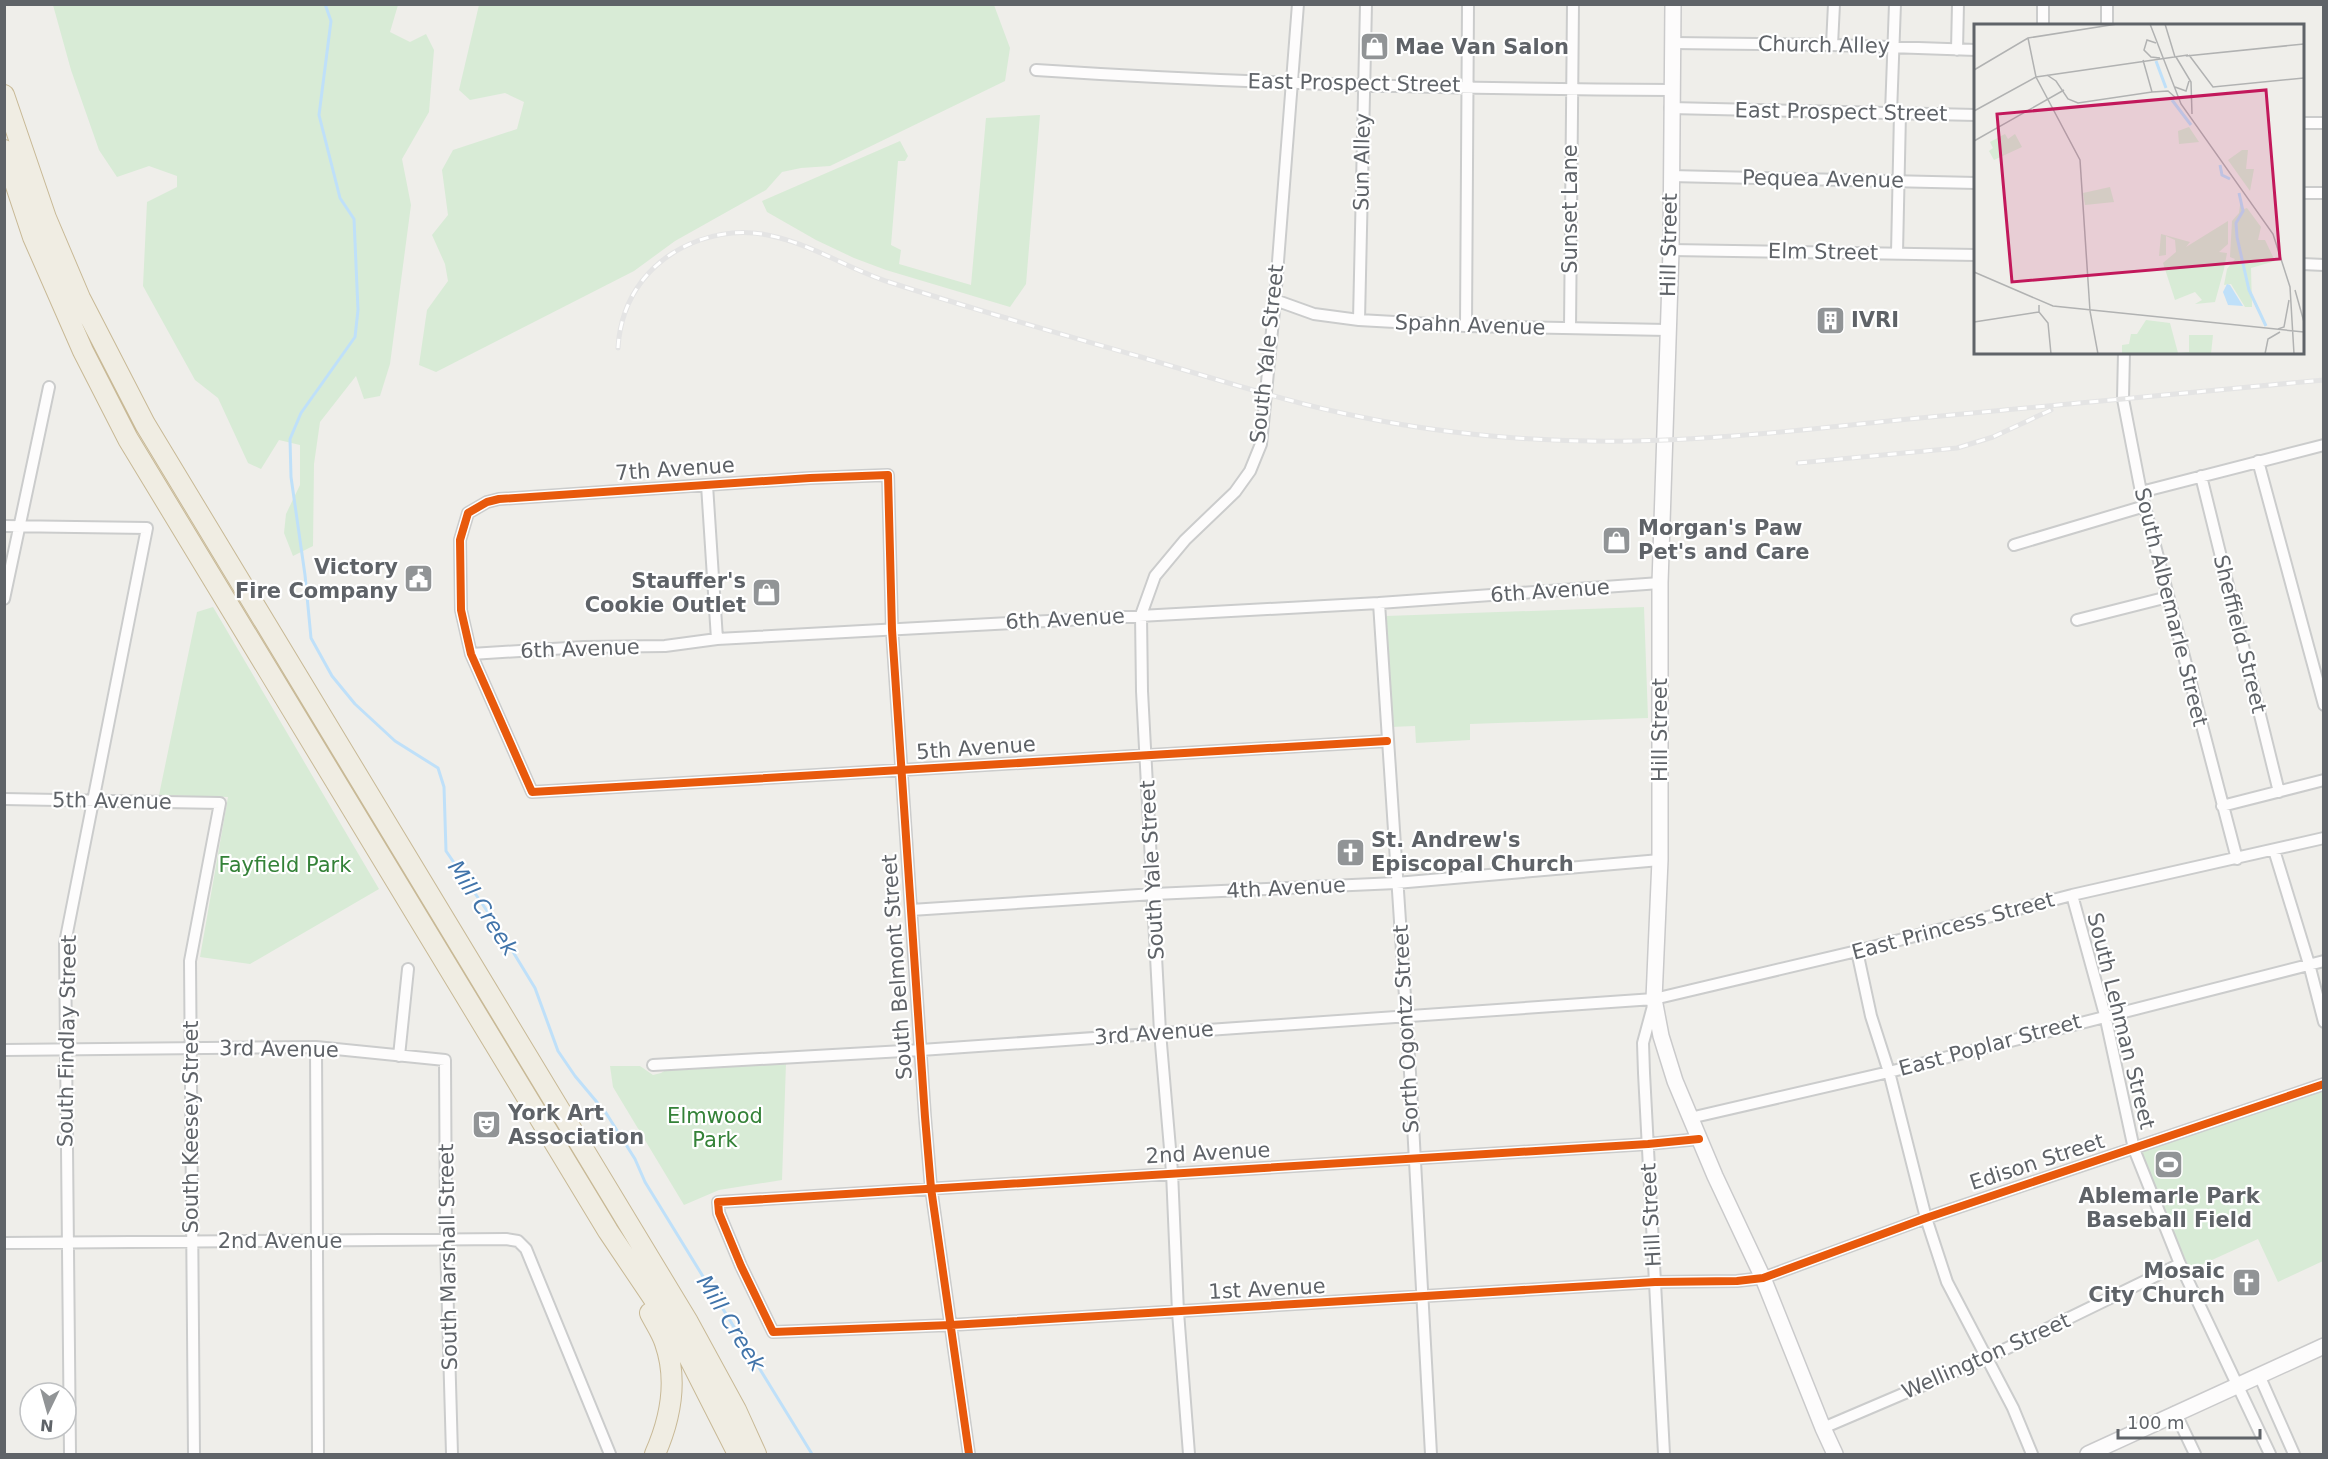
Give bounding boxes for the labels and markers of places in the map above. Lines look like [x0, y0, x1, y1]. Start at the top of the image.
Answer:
shop icon: Mae Van Salon [1358, 31, 1390, 63]
place label: Mae Van Salon [1395, 35, 1569, 59]
building icon: IVRI [1814, 304, 1846, 336]
place label: IVRI [1851, 308, 1899, 332]
place label: Morgan's Paw Pet's and Care [1638, 516, 1810, 564]
shop icon: Morgan's Paw Pet's and Care [1601, 524, 1633, 556]
place label: Victory Fire Company [235, 555, 398, 603]
public building icon: Victory Fire Company [403, 563, 435, 595]
place label: Stauffer's Cookie Outlet [585, 569, 746, 617]
shop icon: Stauffer's Cookie Outlet [751, 577, 783, 609]
place label: St. Andrew's Episcopal Church [1371, 828, 1574, 876]
church icon: St. Andrew's Episcopal Church [1334, 836, 1366, 868]
place label: York Art Association [507, 1101, 644, 1149]
theatre icon: York Art Association [471, 1109, 503, 1141]
sports icon: Ablemarle Park Baseball Field [2153, 1149, 2185, 1181]
place label: Ablemarle Park Baseball Field [2078, 1184, 2261, 1232]
place label: Mosaic City Church [2088, 1259, 2225, 1307]
church icon: Mosaic City Church [2230, 1267, 2262, 1299]

